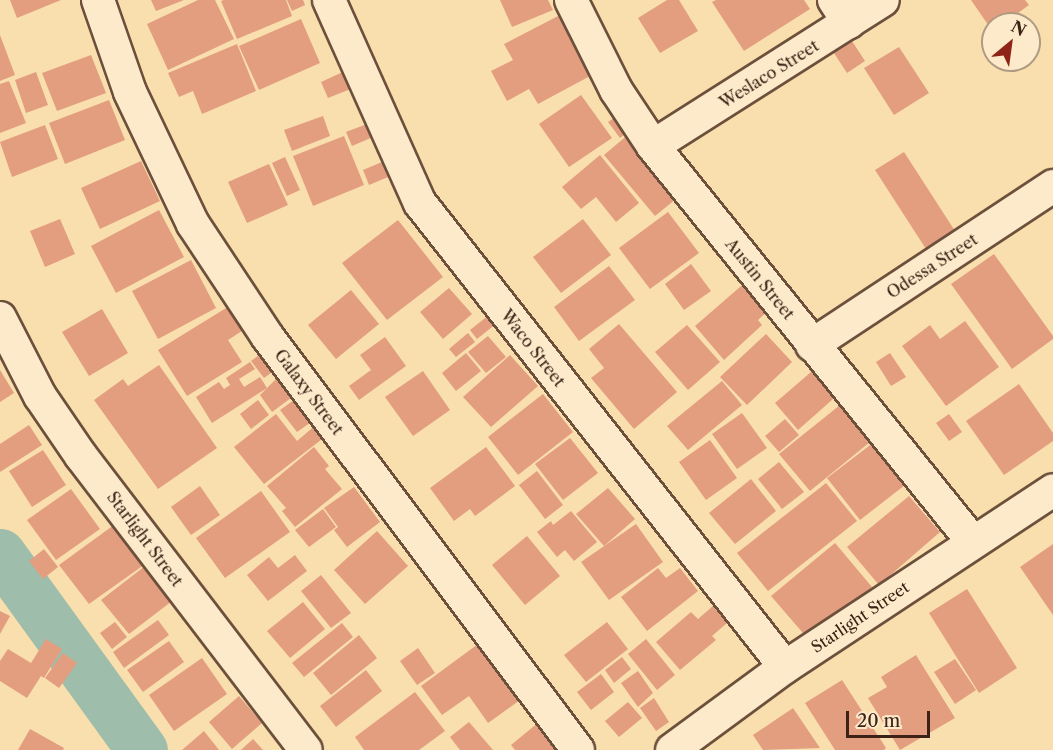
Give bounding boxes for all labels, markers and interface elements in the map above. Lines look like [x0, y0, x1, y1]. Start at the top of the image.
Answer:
north arrow [981, 12, 1041, 72]
text: N [1008, 16, 1030, 40]
street label: Weslaco Street [716, 36, 822, 112]
street label: Odessa Street [883, 230, 981, 302]
street label: Austin Street [722, 235, 798, 323]
street label: Waco Street [497, 306, 569, 390]
street label: Galaxy Street [271, 345, 347, 439]
street label: Starlight Street [103, 488, 187, 590]
street label: Starlight Street [807, 577, 913, 657]
scale bar [849, 699, 933, 737]
text: 20 m [857, 710, 900, 732]

